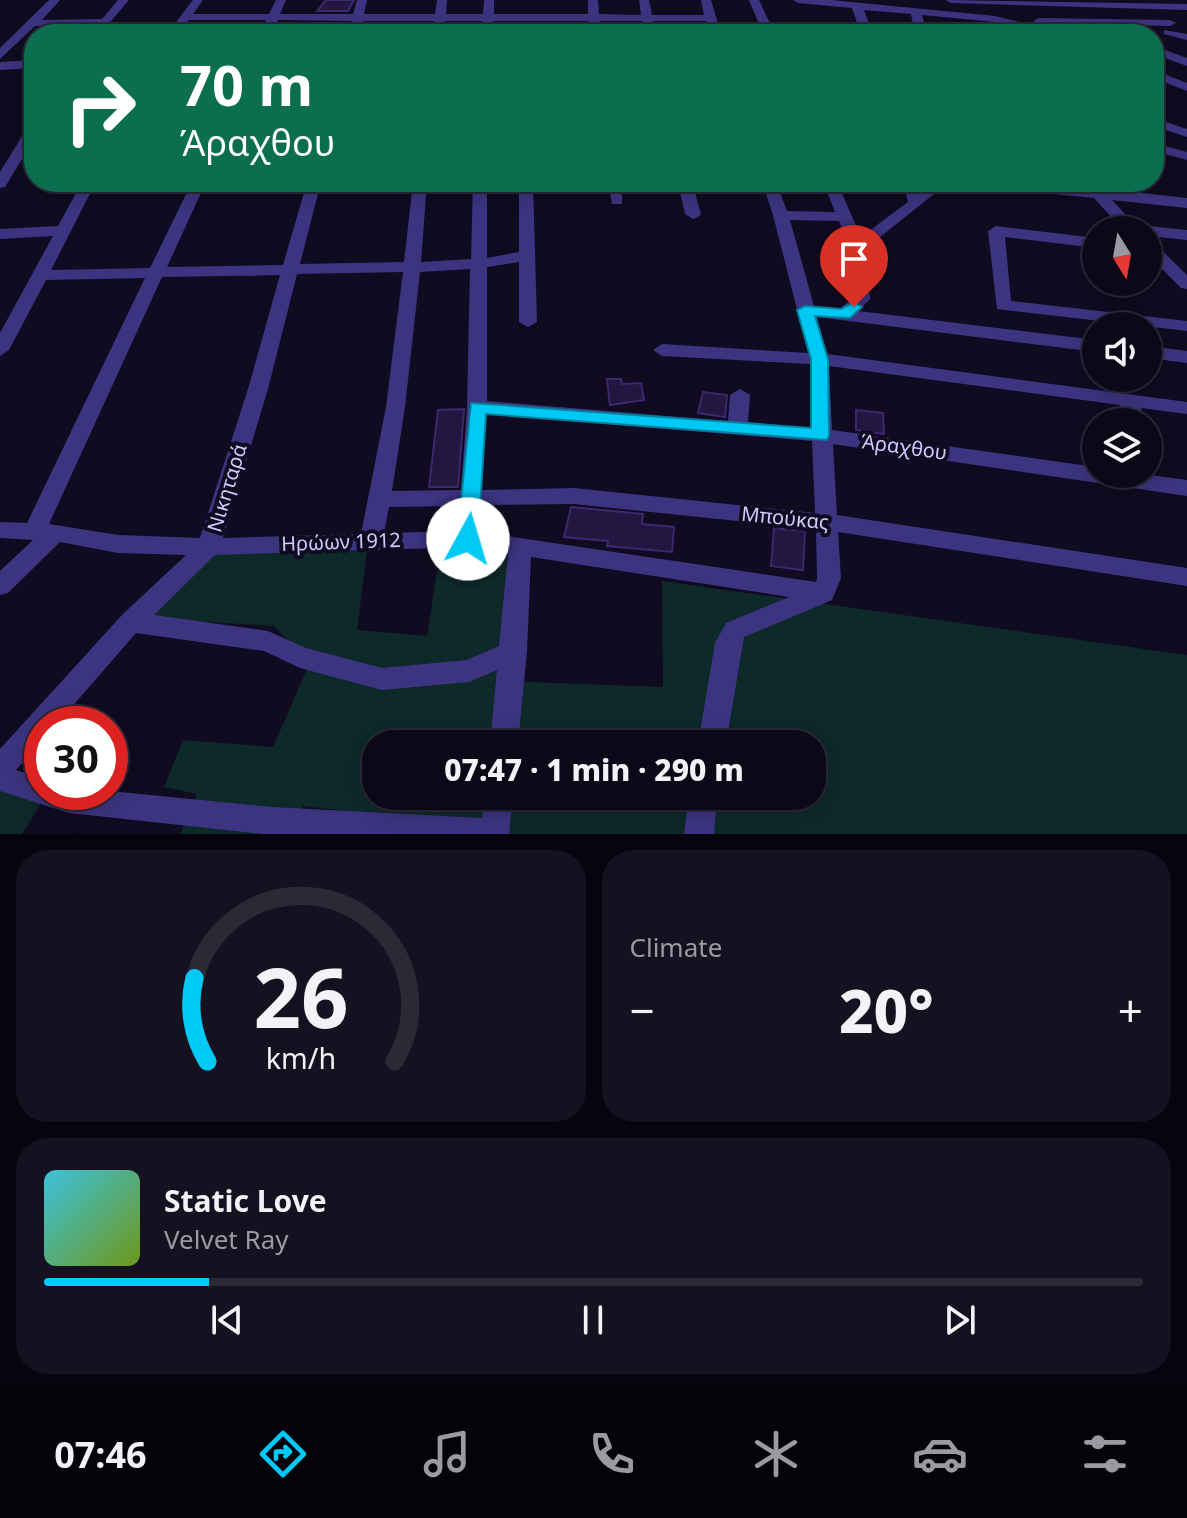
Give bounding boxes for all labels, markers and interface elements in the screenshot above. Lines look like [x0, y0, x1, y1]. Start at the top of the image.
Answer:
text: 70 m [180, 46, 313, 122]
icon: right [48, 56, 152, 160]
text: Άραχθου [180, 118, 335, 167]
north arrow [1082, 216, 1162, 296]
map controls [1082, 216, 1162, 488]
pin [820, 225, 888, 307]
icon: arrive [832, 237, 876, 281]
button: sound [1082, 312, 1162, 392]
button: layers [1082, 408, 1162, 488]
street label: Άραχθου [859, 427, 949, 466]
street label: Νικηταρά [200, 440, 253, 535]
position arrow [426, 497, 510, 581]
street label: Μπούκας [740, 499, 830, 536]
street label: Ηρώων 1912 [281, 526, 401, 557]
speed limit sign: 30 [24, 706, 128, 810]
text: 07:47 · 1 min · 290 m [444, 749, 744, 790]
text: Climate [630, 929, 722, 965]
text: 26 [253, 939, 348, 1052]
text: 20° [839, 969, 934, 1051]
text: − [630, 980, 655, 1040]
text: + [1118, 980, 1143, 1040]
text: km/h [266, 1038, 336, 1077]
text: Static Love [164, 1180, 327, 1221]
text: Velvet Ray [164, 1221, 289, 1257]
icon: previous [205, 1298, 249, 1342]
icon: pause [571, 1298, 615, 1342]
icon: next [938, 1298, 982, 1342]
icon: directions [255, 1426, 311, 1482]
icon: music [419, 1426, 475, 1482]
icon: phone [584, 1426, 640, 1482]
icon: climate [748, 1426, 804, 1482]
icon: car [912, 1426, 968, 1482]
icon: filters [1077, 1426, 1133, 1482]
text: 07:46 [54, 1430, 147, 1479]

